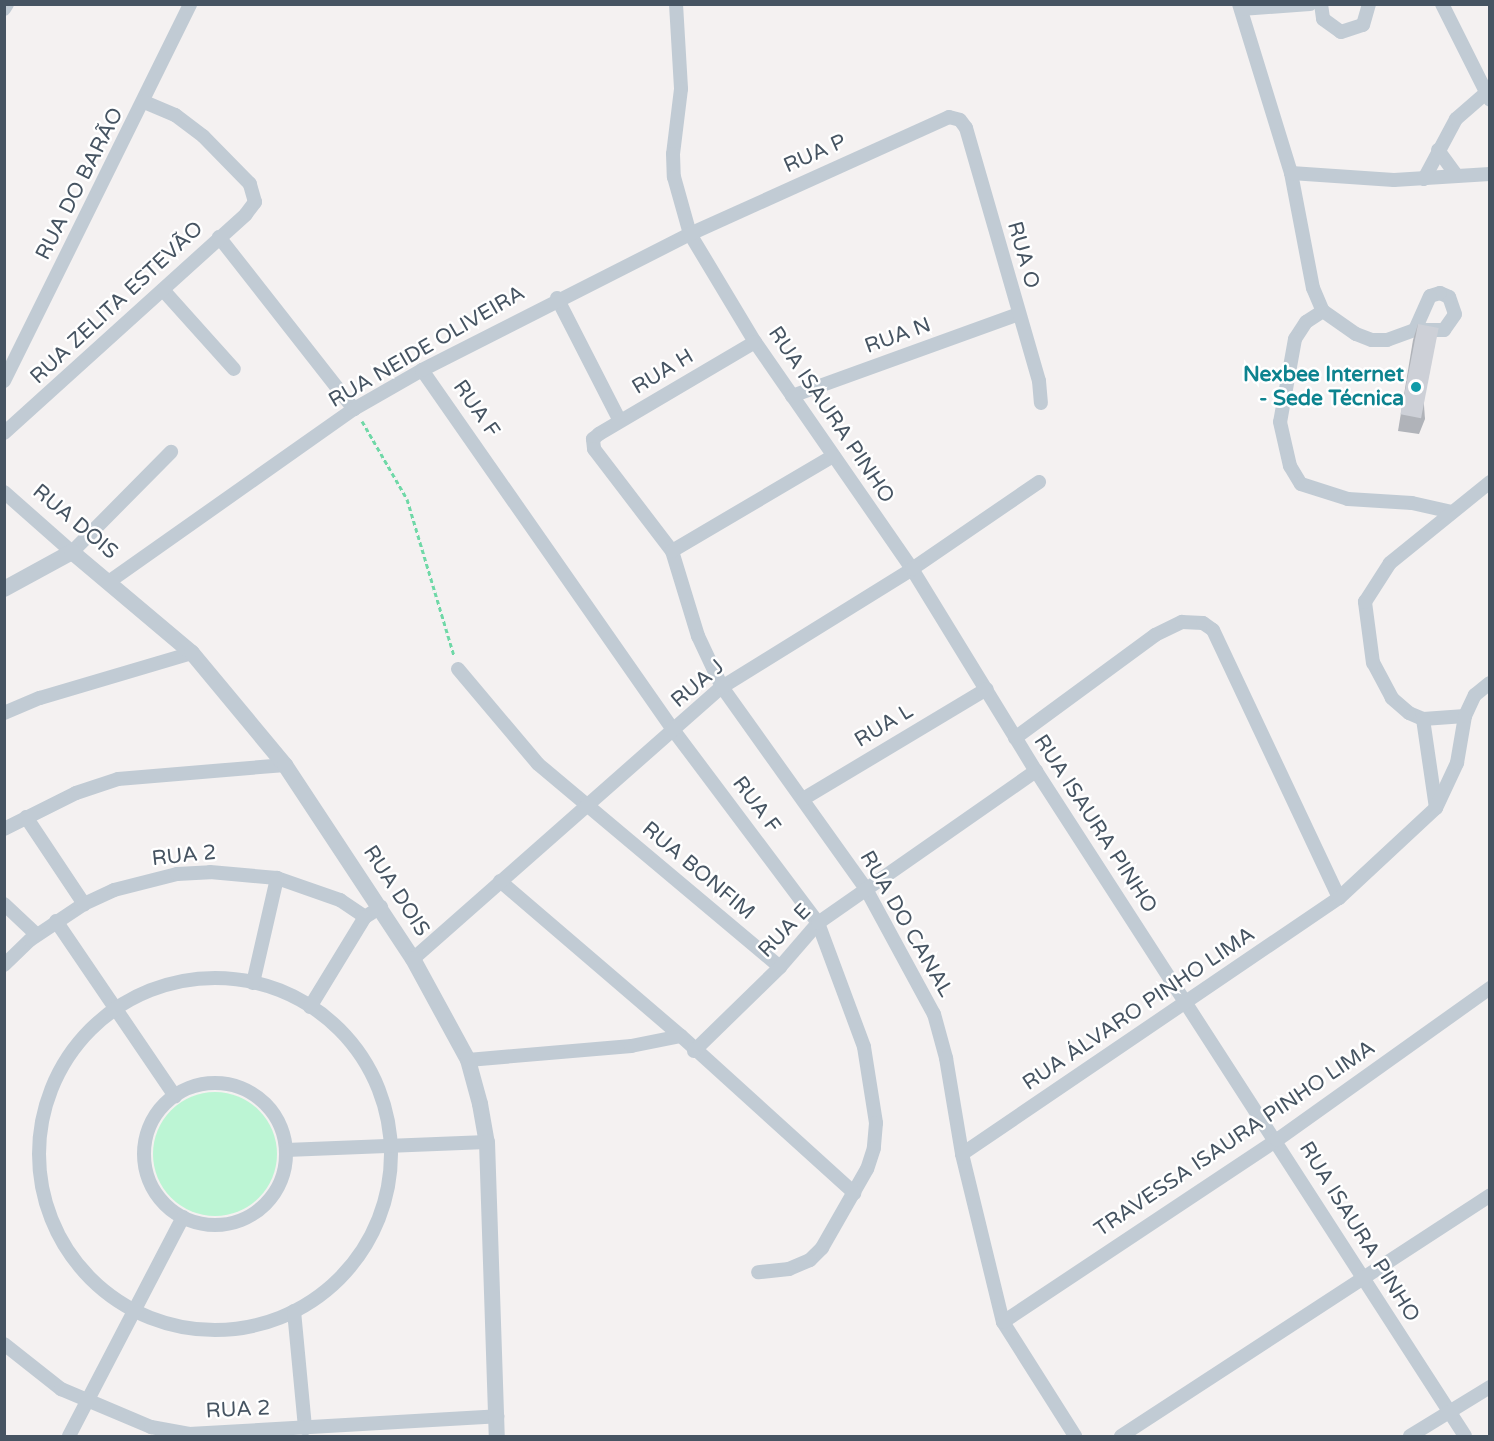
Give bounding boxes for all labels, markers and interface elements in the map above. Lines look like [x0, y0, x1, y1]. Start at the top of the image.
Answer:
street label: RUA DO BARÃO [31, 104, 129, 264]
street label: RUA P [780, 129, 850, 179]
street label: RUA ZELITA ESTEVÃO [25, 216, 209, 390]
street label: RUA O [1001, 219, 1045, 291]
street label: RUA NEIDE OLIVEIRA [325, 281, 529, 413]
street label: RUA N [862, 312, 934, 360]
street label: RUA ISAURA PINHO [763, 322, 899, 508]
street label: RUA H [628, 344, 698, 400]
place label: Nexbee Internet - Sede Técnica [1243, 362, 1404, 412]
street label: RUA F [447, 375, 505, 443]
marker: Nexbee Internet - Sede Técnica [1409, 380, 1423, 394]
street label: RUA DOIS [27, 479, 123, 565]
street label: RUA J [666, 655, 730, 713]
street label: RUA L [850, 699, 918, 753]
street label: RUA ISAURA PINHO [1028, 730, 1162, 918]
street label: RUA F [727, 772, 785, 838]
street label: RUA BONFIM [637, 817, 759, 925]
street label: RUA 2 [150, 840, 218, 872]
street label: RUA DOIS [357, 841, 435, 941]
street label: RUA DO CANAL [854, 846, 958, 1002]
street label: RUA E [753, 899, 817, 963]
street label: RUA ÁLVARO PINHO LIMA [1018, 922, 1260, 1096]
street label: TRAVESSA ISAURA PINHO LIMA [1090, 1035, 1380, 1243]
street label: RUA ISAURA PINHO [1293, 1137, 1425, 1327]
street label: RUA 2 [205, 1396, 271, 1424]

